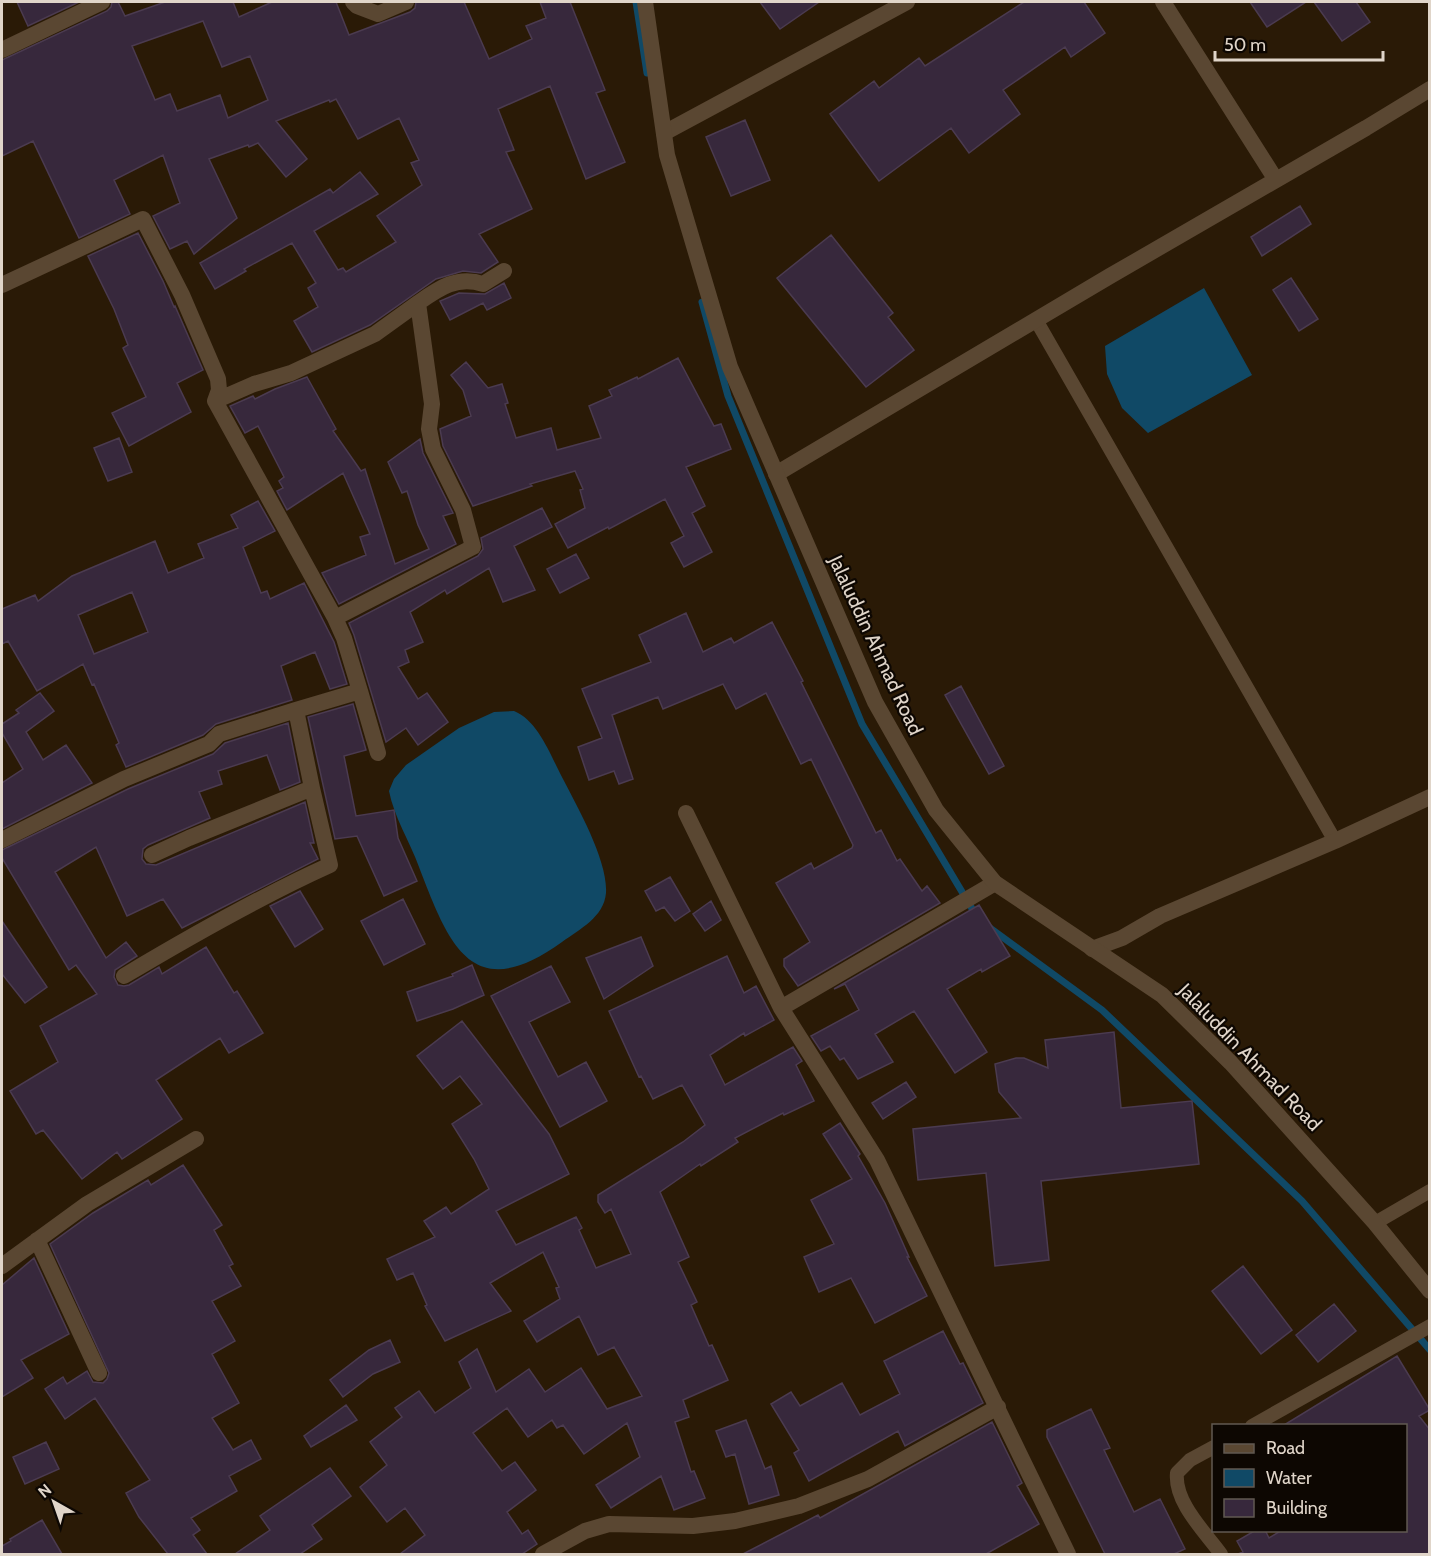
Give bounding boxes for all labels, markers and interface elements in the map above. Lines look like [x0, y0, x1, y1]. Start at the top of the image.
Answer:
scale bar [1215, 24, 1383, 62]
text: 50 m [1224, 34, 1266, 56]
street label: Jalaluddin Ahmad Road [823, 550, 928, 739]
street label: Jalaluddin Ahmad Road [1173, 978, 1327, 1136]
legend [1212, 1424, 1407, 1532]
text: Road [1266, 1437, 1305, 1459]
text: Water [1266, 1467, 1312, 1489]
north arrow [24, 1472, 84, 1532]
text: N [34, 1480, 55, 1502]
text: Building [1266, 1497, 1328, 1519]

